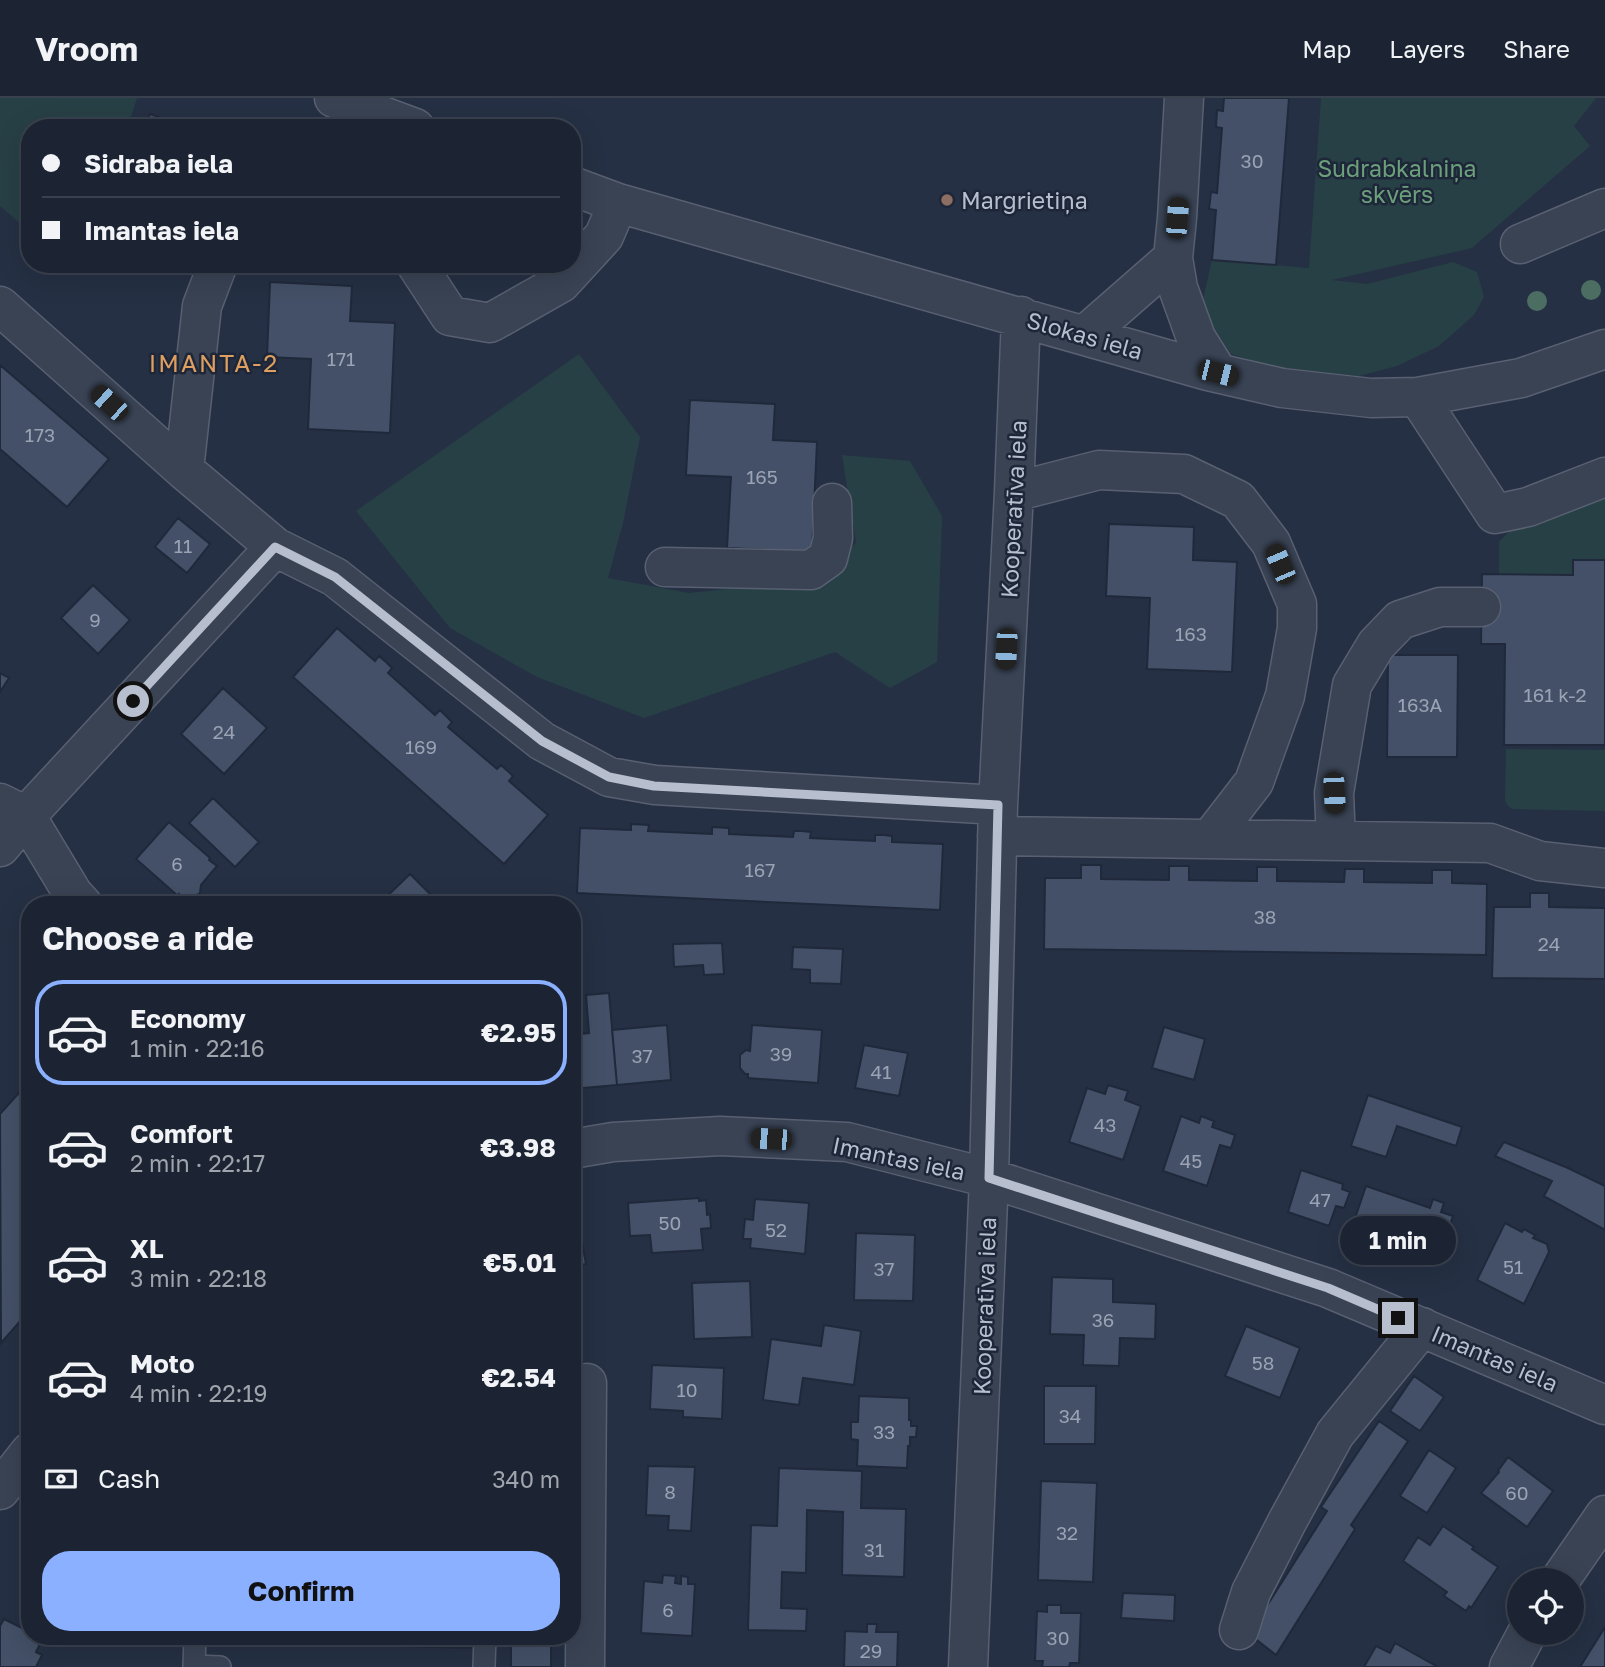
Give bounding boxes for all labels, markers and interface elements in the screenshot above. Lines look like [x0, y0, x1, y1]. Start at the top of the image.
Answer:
text: Vroom [35, 29, 138, 68]
text: Map [1302, 34, 1351, 63]
text: Layers [1389, 34, 1465, 63]
text: Share [1503, 34, 1570, 63]
text: Sidraba iela [84, 148, 233, 179]
house number: 30 [1241, 149, 1263, 172]
park label: Sudrabkalniņa skvērs [1317, 154, 1477, 208]
place label: Margrietiņa [961, 186, 1088, 215]
marker: Margrietiņa [939, 192, 955, 208]
car [1166, 196, 1189, 240]
text: Imantas iela [84, 215, 239, 246]
street label: Slokas iela [1024, 305, 1146, 365]
house number: 171 [327, 347, 355, 370]
district label: IMANTA-2 [149, 348, 279, 377]
car [1196, 358, 1241, 388]
car [87, 381, 132, 425]
street label: Kooperatīva iela [994, 419, 1032, 599]
house number: 173 [25, 423, 55, 446]
house number: 165 [746, 465, 778, 488]
house number: 11 [174, 534, 192, 557]
car [1263, 541, 1298, 587]
house number: 9 [89, 608, 101, 631]
house number: 163 [1175, 622, 1207, 645]
car [995, 627, 1018, 671]
house number: 161 k-2 [1524, 683, 1586, 706]
route start [117, 685, 149, 717]
house number: 163A [1398, 693, 1443, 716]
house number: 24 [213, 720, 235, 743]
house number: 169 [405, 735, 437, 758]
car [1323, 771, 1346, 815]
house number: 6 [171, 852, 183, 875]
house number: 167 [745, 858, 775, 881]
house number: 38 [1254, 905, 1276, 928]
text: Choose a ride [42, 919, 254, 957]
house number: 24 [1538, 932, 1560, 955]
icon: car [46, 1001, 109, 1064]
text: Economy [130, 1003, 246, 1034]
text: €2.95 [481, 1017, 556, 1048]
text: 1 min · 22:16 [130, 1034, 265, 1062]
house number: 39 [770, 1042, 792, 1065]
house number: 37 [631, 1044, 653, 1067]
house number: 41 [871, 1060, 891, 1083]
house number: 43 [1094, 1113, 1116, 1136]
icon: car [46, 1116, 109, 1179]
text: Comfort [130, 1118, 233, 1149]
car [750, 1127, 793, 1151]
street label: Imantas iela [830, 1130, 968, 1186]
text: €3.98 [480, 1132, 556, 1163]
text: 2 min · 22:17 [130, 1149, 265, 1177]
house number: 45 [1180, 1149, 1202, 1172]
house number: 47 [1309, 1188, 1331, 1211]
house number: 50 [659, 1211, 681, 1234]
street label: Kooperatīva iela [967, 1216, 1001, 1396]
callout: 1 min [1340, 1216, 1456, 1266]
house number: 52 [765, 1218, 787, 1241]
text: 1 min [1369, 1226, 1427, 1254]
icon: car [46, 1231, 109, 1294]
text: XL [130, 1233, 164, 1264]
text: €5.01 [483, 1247, 556, 1278]
house number: 51 [1503, 1255, 1523, 1278]
house number: 37 [873, 1257, 895, 1280]
text: 3 min · 22:18 [130, 1264, 267, 1292]
route end [1382, 1302, 1414, 1334]
house number: 36 [1092, 1308, 1114, 1331]
street label: Imantas iela [1428, 1319, 1562, 1397]
icon: car [46, 1346, 109, 1409]
text: Moto [130, 1348, 195, 1379]
house number: 58 [1252, 1351, 1274, 1374]
text: €2.54 [481, 1362, 556, 1393]
house number: 10 [677, 1378, 698, 1401]
text: 4 min · 22:19 [130, 1379, 268, 1407]
house number: 34 [1059, 1404, 1081, 1427]
house number: 33 [873, 1420, 895, 1443]
icon: cash [42, 1460, 80, 1498]
text: Cash [98, 1463, 160, 1494]
text: 340 m [492, 1465, 560, 1493]
house number: 8 [664, 1480, 676, 1503]
house number: 60 [1505, 1481, 1529, 1504]
house number: 32 [1056, 1521, 1078, 1544]
house number: 31 [864, 1538, 884, 1561]
button: Confirm [42, 1551, 560, 1631]
map controls [1507, 1568, 1584, 1645]
button: locate [1507, 1568, 1584, 1645]
house number: 6 [662, 1598, 674, 1621]
house number: 30 [1047, 1626, 1069, 1649]
house number: 29 [860, 1639, 882, 1662]

